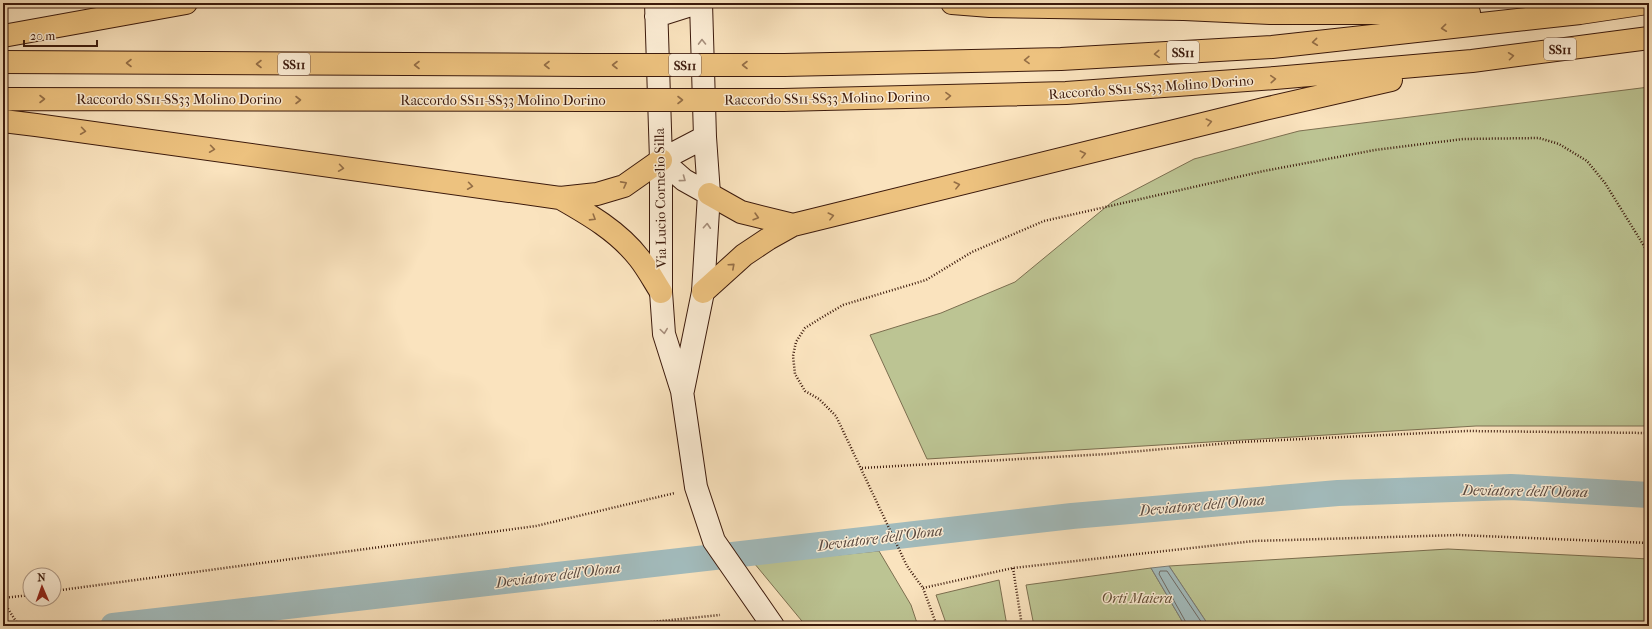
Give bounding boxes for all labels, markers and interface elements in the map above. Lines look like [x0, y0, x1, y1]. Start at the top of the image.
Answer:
scale bar [24, 22, 97, 48]
one-way arrow [1441, 23, 1447, 32]
text: 20 m [30, 29, 55, 43]
one-way arrow [1312, 38, 1318, 47]
road number: SS11 [1544, 38, 1576, 60]
one-way arrow [698, 39, 707, 45]
road number: SS11 [1167, 41, 1199, 63]
one-way arrow [1154, 49, 1160, 58]
one-way arrow [1508, 52, 1514, 61]
road number: SS11 [278, 53, 310, 75]
road number: SS11 [669, 54, 701, 76]
one-way arrow [1024, 56, 1030, 64]
one-way arrow [126, 59, 132, 67]
one-way arrow [256, 60, 262, 68]
one-way arrow [414, 61, 420, 69]
one-way arrow [544, 61, 550, 69]
one-way arrow [612, 61, 618, 69]
one-way arrow [742, 61, 748, 69]
street label: Raccordo SS11-SS33 Molino Dorino [1048, 72, 1254, 103]
one-way arrow [1270, 74, 1276, 83]
street label: Raccordo SS11-SS33 Molino Dorino [724, 88, 930, 109]
street label: Raccordo SS11-SS33 Molino Dorino [76, 91, 282, 108]
street label: Raccordo SS11-SS33 Molino Dorino [400, 92, 606, 109]
one-way arrow [945, 92, 951, 100]
one-way arrow [39, 95, 45, 103]
one-way arrow [295, 96, 301, 104]
one-way arrow [677, 96, 683, 104]
one-way arrow [1206, 119, 1213, 127]
one-way arrow [80, 126, 86, 135]
street label: Via Lucio Cornelio Silla [651, 127, 670, 269]
one-way arrow [209, 144, 215, 153]
one-way arrow [1080, 150, 1086, 158]
one-way arrow [338, 163, 344, 172]
one-way arrow [679, 174, 686, 181]
one-way arrow [466, 181, 473, 190]
one-way arrow [620, 181, 628, 189]
one-way arrow [954, 181, 960, 189]
one-way arrow [753, 212, 760, 221]
one-way arrow [827, 212, 834, 221]
one-way arrow [589, 213, 596, 220]
one-way arrow [702, 223, 711, 229]
one-way arrow [727, 264, 734, 271]
one-way arrow [659, 328, 668, 334]
water label: Deviatore dell'Olona [1461, 481, 1588, 501]
water label: Deviatore dell'Olona [1138, 491, 1266, 520]
water label: Deviatore dell'Olona [815, 521, 944, 555]
water label: Deviatore dell'Olona [493, 558, 622, 592]
north arrow [22, 567, 62, 607]
text: N [37, 571, 47, 584]
park label: Orti Maiera [1102, 590, 1172, 607]

